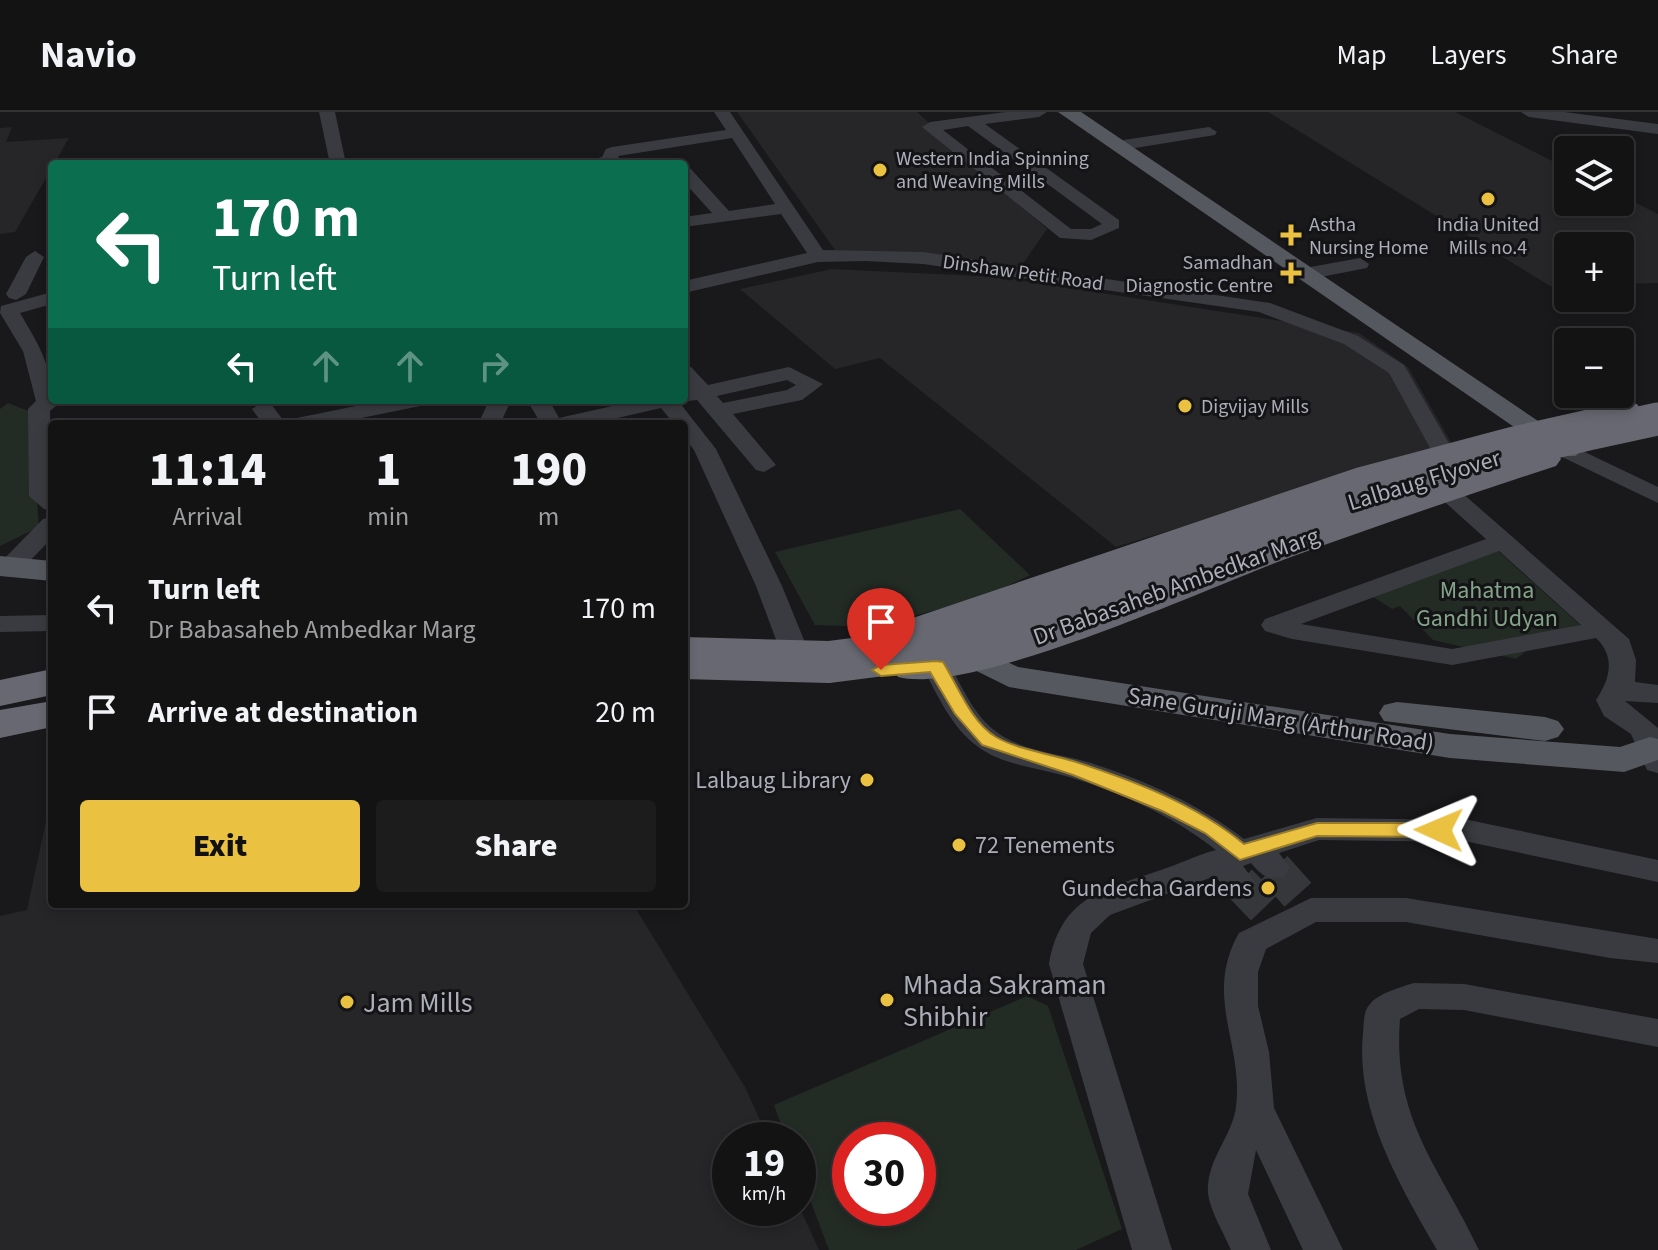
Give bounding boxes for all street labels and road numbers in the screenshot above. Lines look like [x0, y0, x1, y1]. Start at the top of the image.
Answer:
street label: Dinshaw Petit Road [941, 248, 1105, 298]
street label: Lalbaug Flyover [1343, 440, 1506, 520]
street label: Dr Babasaheb Ambedkar Marg [1028, 518, 1324, 655]
street label: Sane Guruji Marg (Arthur Road) [1125, 678, 1437, 761]

